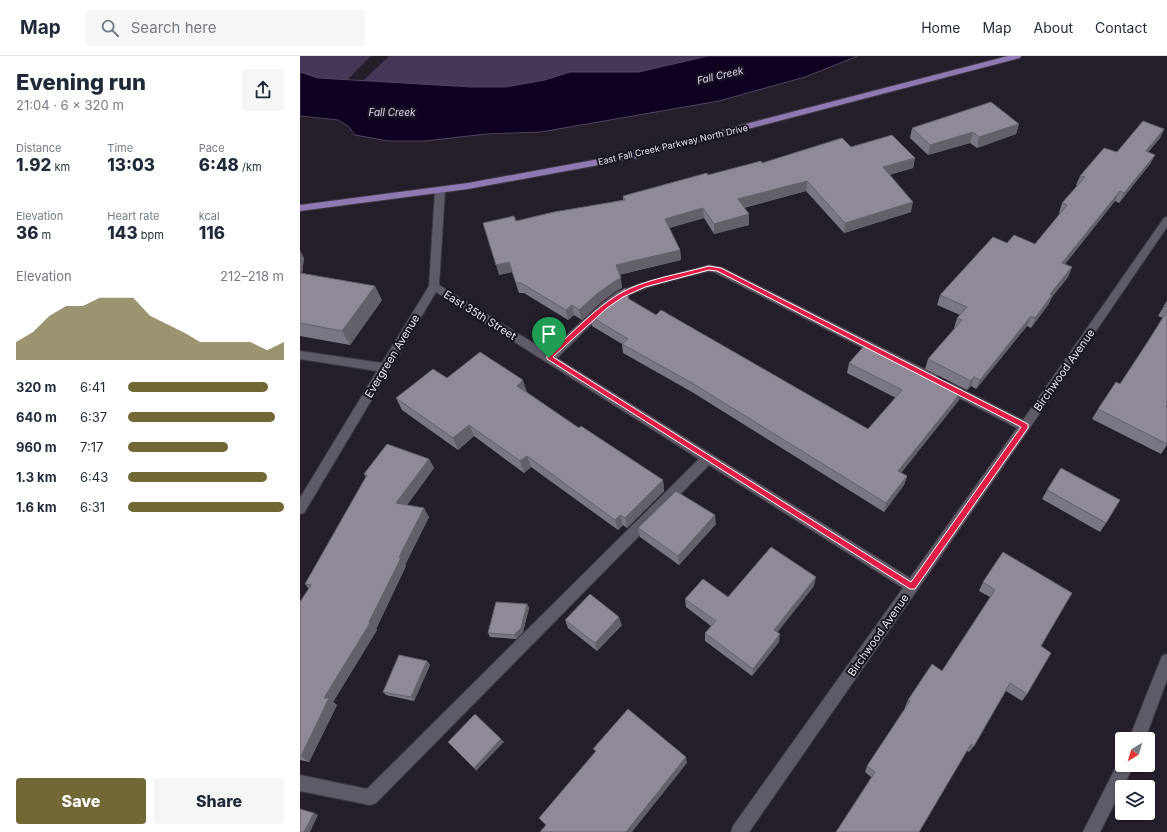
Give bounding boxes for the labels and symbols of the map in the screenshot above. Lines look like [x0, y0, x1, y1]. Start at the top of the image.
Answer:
water label: Fall Creek [696, 64, 745, 86]
water label: Fall Creek [368, 106, 416, 118]
street label: East Fall Creek Parkway North Drive [597, 122, 749, 167]
street label: East 35th Street [441, 287, 519, 343]
street label: Evergreen Avenue [362, 312, 422, 400]
pin [532, 317, 566, 358]
street label: Birchwood Avenue [1030, 326, 1098, 414]
street label: Birchwood Avenue [844, 591, 912, 679]
north arrow [1115, 732, 1155, 772]

